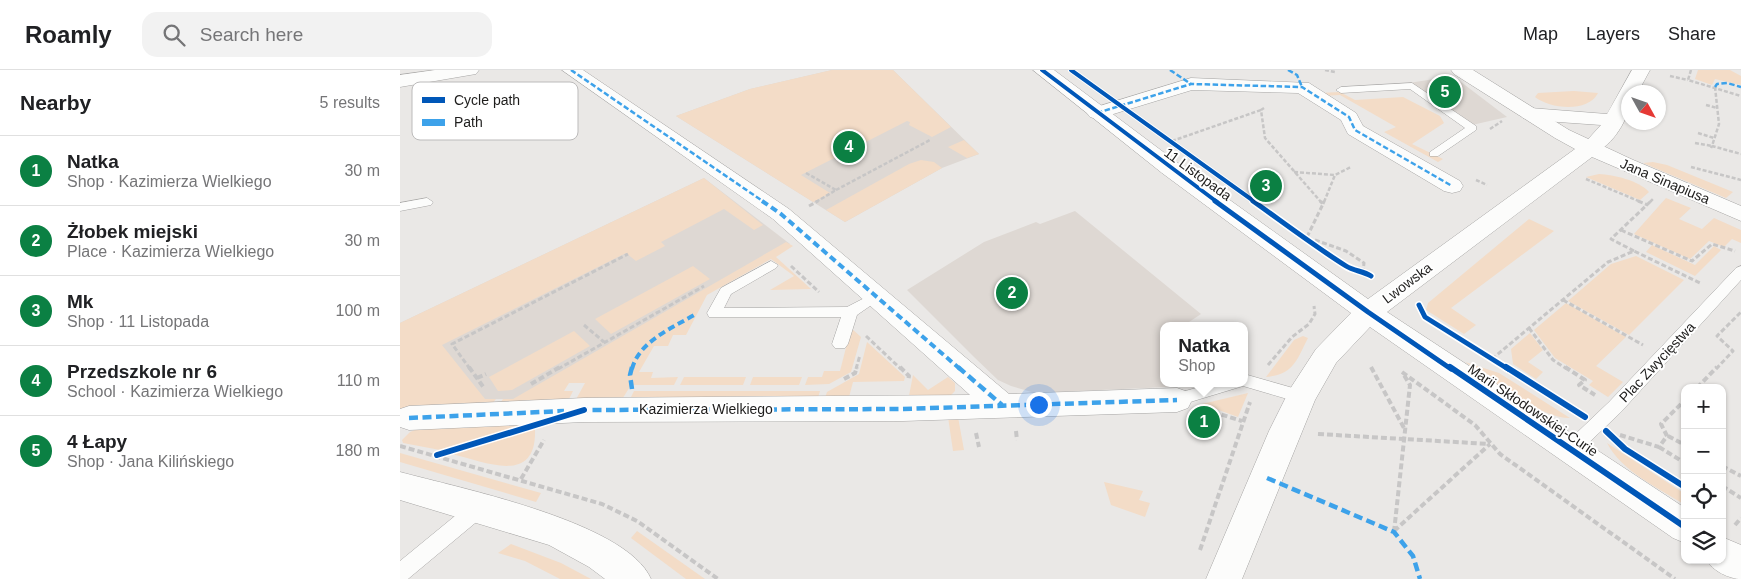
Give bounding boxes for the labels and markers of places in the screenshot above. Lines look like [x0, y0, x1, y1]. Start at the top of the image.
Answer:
pin: 5 [1429, 73, 1461, 111]
pin: 4 [833, 128, 865, 166]
pin: 3 [1250, 167, 1282, 205]
pin: 2 [996, 274, 1028, 312]
pin: 1 [1188, 403, 1220, 441]

